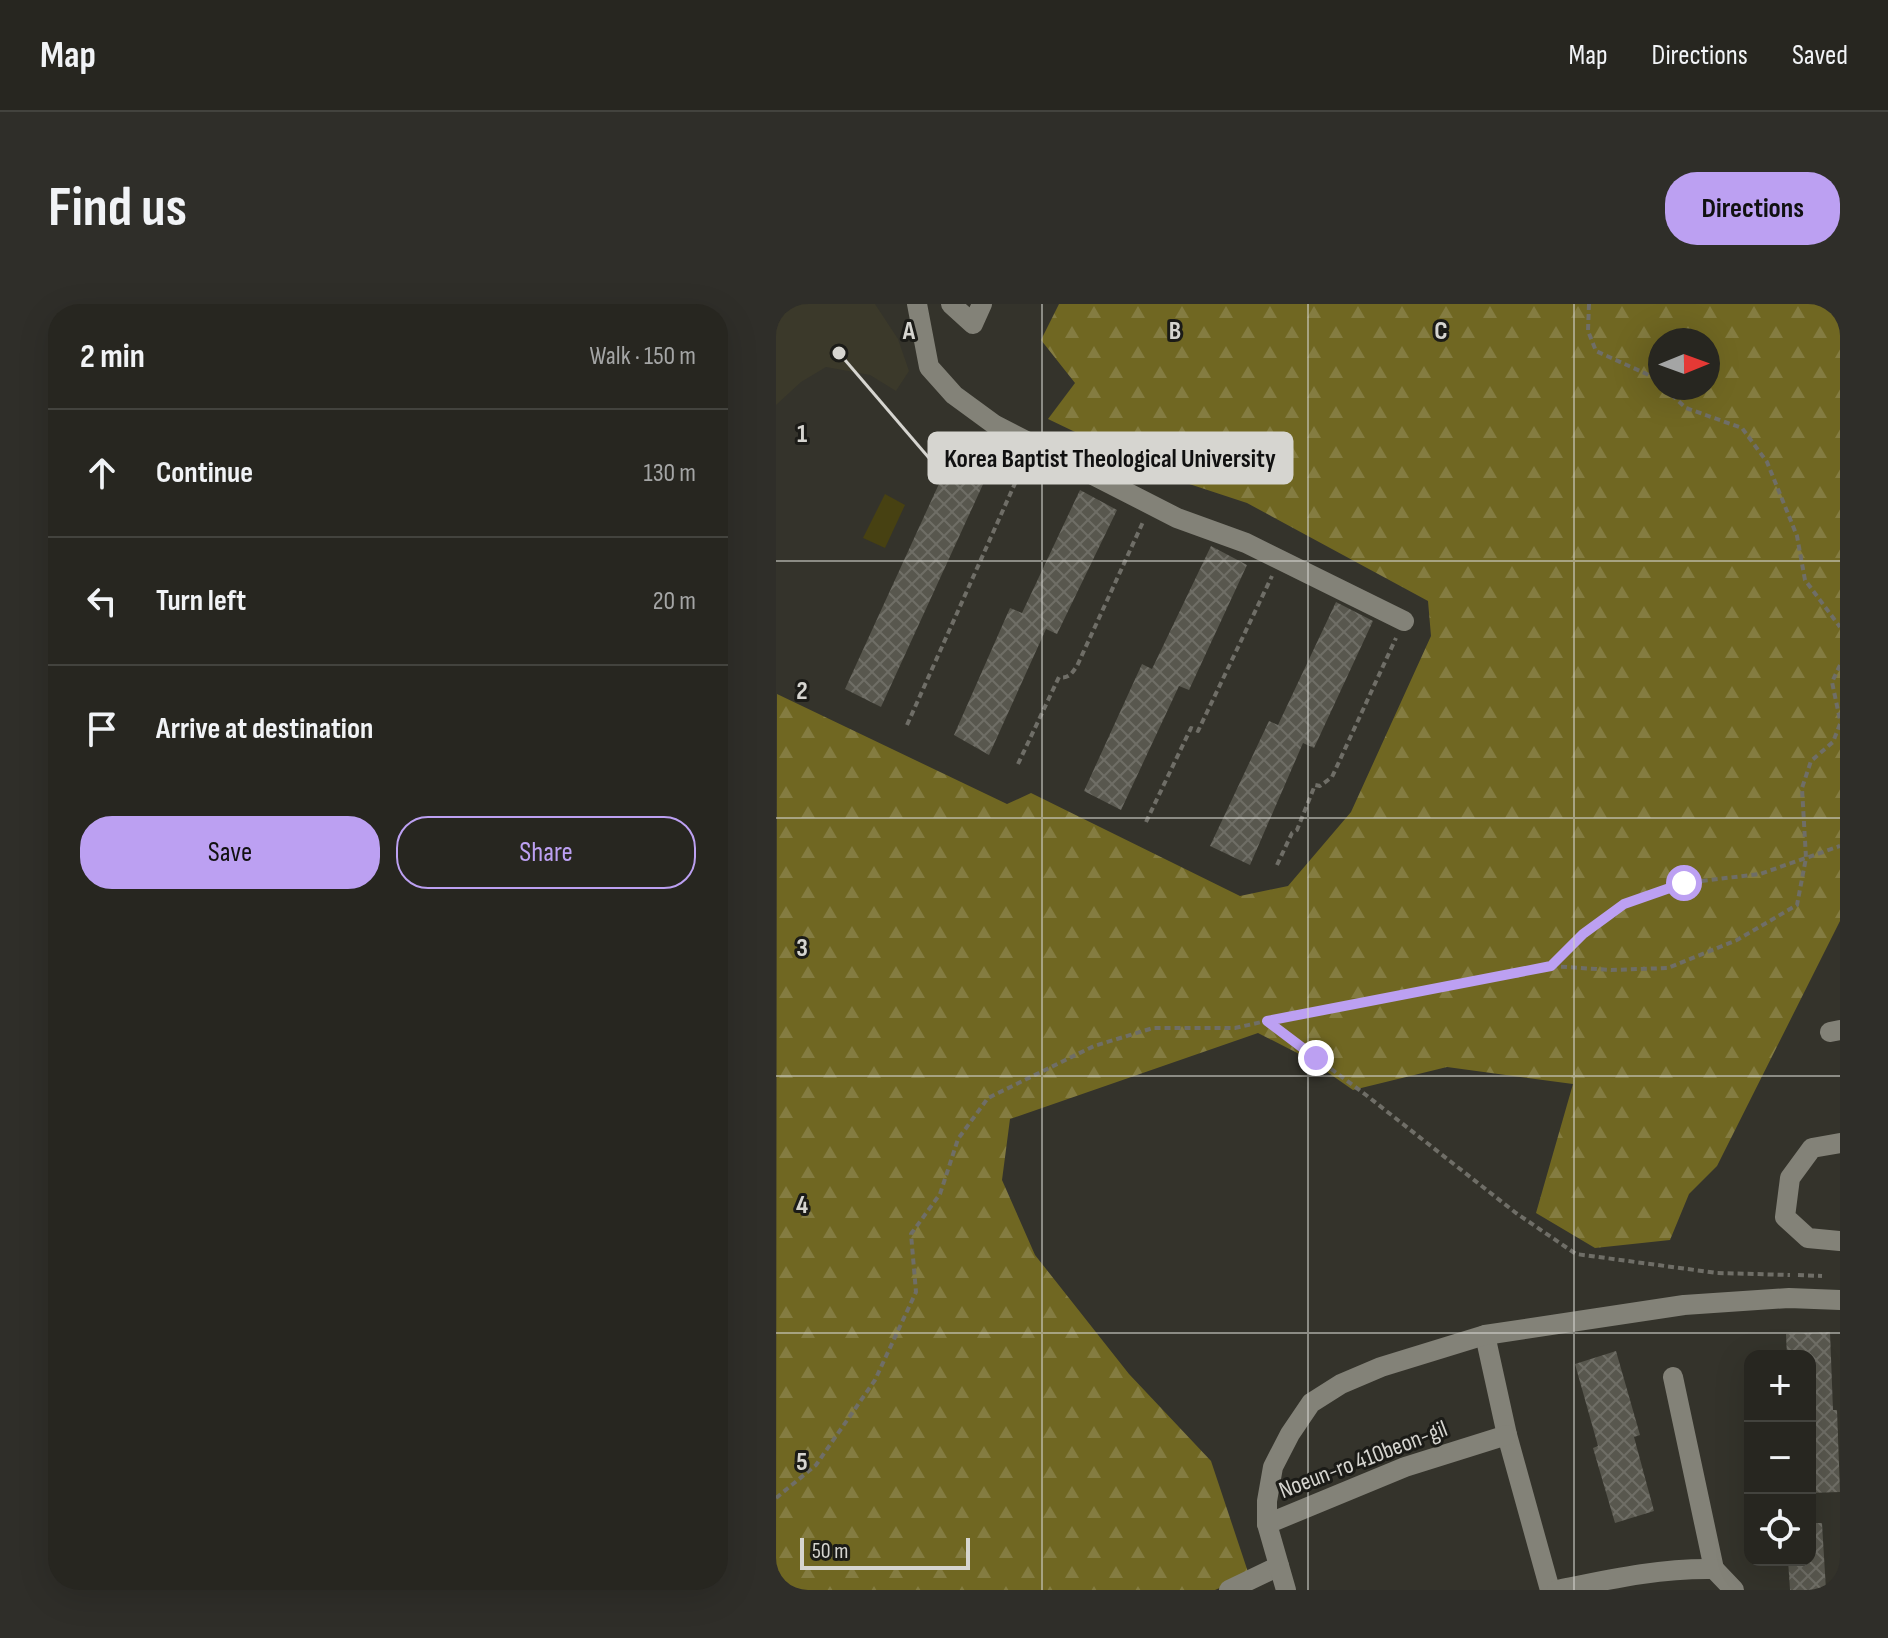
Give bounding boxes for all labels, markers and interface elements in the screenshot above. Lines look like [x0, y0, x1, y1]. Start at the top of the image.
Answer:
text: Map [40, 33, 96, 78]
text: Map [1569, 39, 1608, 72]
text: Directions [1652, 39, 1748, 72]
text: Saved [1792, 39, 1848, 72]
button: Directions [1665, 172, 1840, 245]
text: Find us [48, 175, 187, 242]
text: A [902, 316, 916, 347]
text: B [1169, 316, 1181, 347]
text: C [1434, 316, 1448, 347]
north arrow [1648, 328, 1720, 400]
text: 2 min [80, 336, 145, 377]
text: Walk · 150 m [590, 341, 696, 372]
text: 1 [797, 419, 807, 450]
callout: Korea Baptist Theological University [929, 433, 1292, 483]
text: Korea Baptist Theological University [944, 444, 1276, 475]
icon: ahead [80, 451, 124, 495]
text: Continue [156, 455, 253, 491]
text: 130 m [644, 458, 696, 489]
icon: left [80, 579, 124, 623]
text: Turn left [156, 583, 246, 619]
text: 20 m [653, 586, 696, 617]
text: 2 [796, 676, 808, 707]
icon: arrive [80, 707, 124, 751]
text: Arrive at destination [156, 711, 373, 747]
button: Save [80, 816, 380, 889]
button: Share [396, 816, 696, 889]
route start [1666, 865, 1702, 901]
text: 3 [796, 933, 808, 964]
route end [1298, 1040, 1334, 1076]
text: 4 [796, 1190, 808, 1221]
map controls [1744, 1350, 1816, 1566]
button: + [1744, 1350, 1816, 1422]
street label: Noeun-ro 410beon-gil [1275, 1414, 1452, 1505]
button: − [1744, 1422, 1816, 1494]
text: 5 [796, 1447, 808, 1478]
button: locate [1744, 1494, 1816, 1566]
scale bar [800, 1534, 970, 1570]
text: 50 m [812, 1538, 848, 1565]

